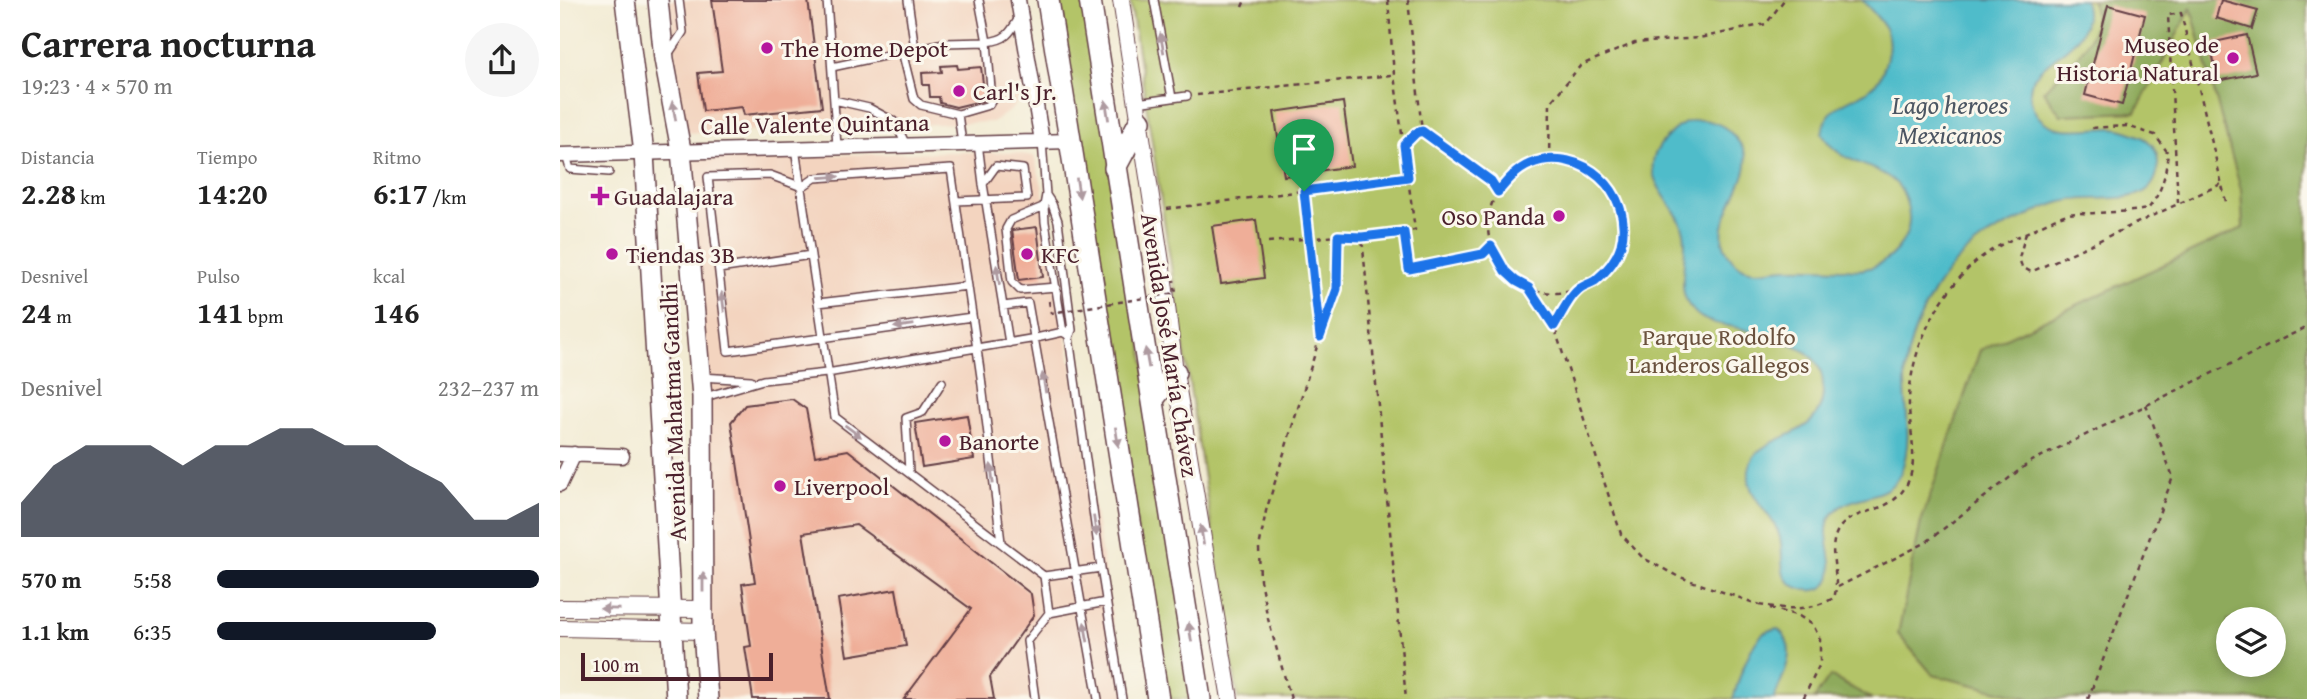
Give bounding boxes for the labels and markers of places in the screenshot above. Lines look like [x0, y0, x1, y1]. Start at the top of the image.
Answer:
place label: Museo de Historia Natural [2057, 27, 2219, 90]
place label: The Home Depot [781, 31, 949, 66]
marker: The Home Depot [759, 40, 775, 56]
marker: Museo de Historia Natural [2225, 50, 2241, 66]
place label: Carl's Jr. [973, 74, 1057, 109]
marker: Carl's Jr. [951, 83, 967, 99]
pin [1274, 119, 1334, 191]
place label: Guadalajara [614, 179, 734, 214]
marker: Guadalajara [592, 188, 608, 204]
place label: Oso Panda [1441, 199, 1546, 234]
marker: Oso Panda [1551, 208, 1567, 224]
place label: Tiendas 3B [626, 237, 735, 272]
place label: KFC [1041, 237, 1080, 272]
marker: Tiendas 3B [604, 246, 620, 262]
marker: KFC [1019, 246, 1035, 262]
place label: Banorte [959, 424, 1039, 459]
marker: Banorte [937, 433, 953, 449]
place label: Liverpool [794, 469, 889, 504]
marker: Liverpool [772, 478, 788, 494]

